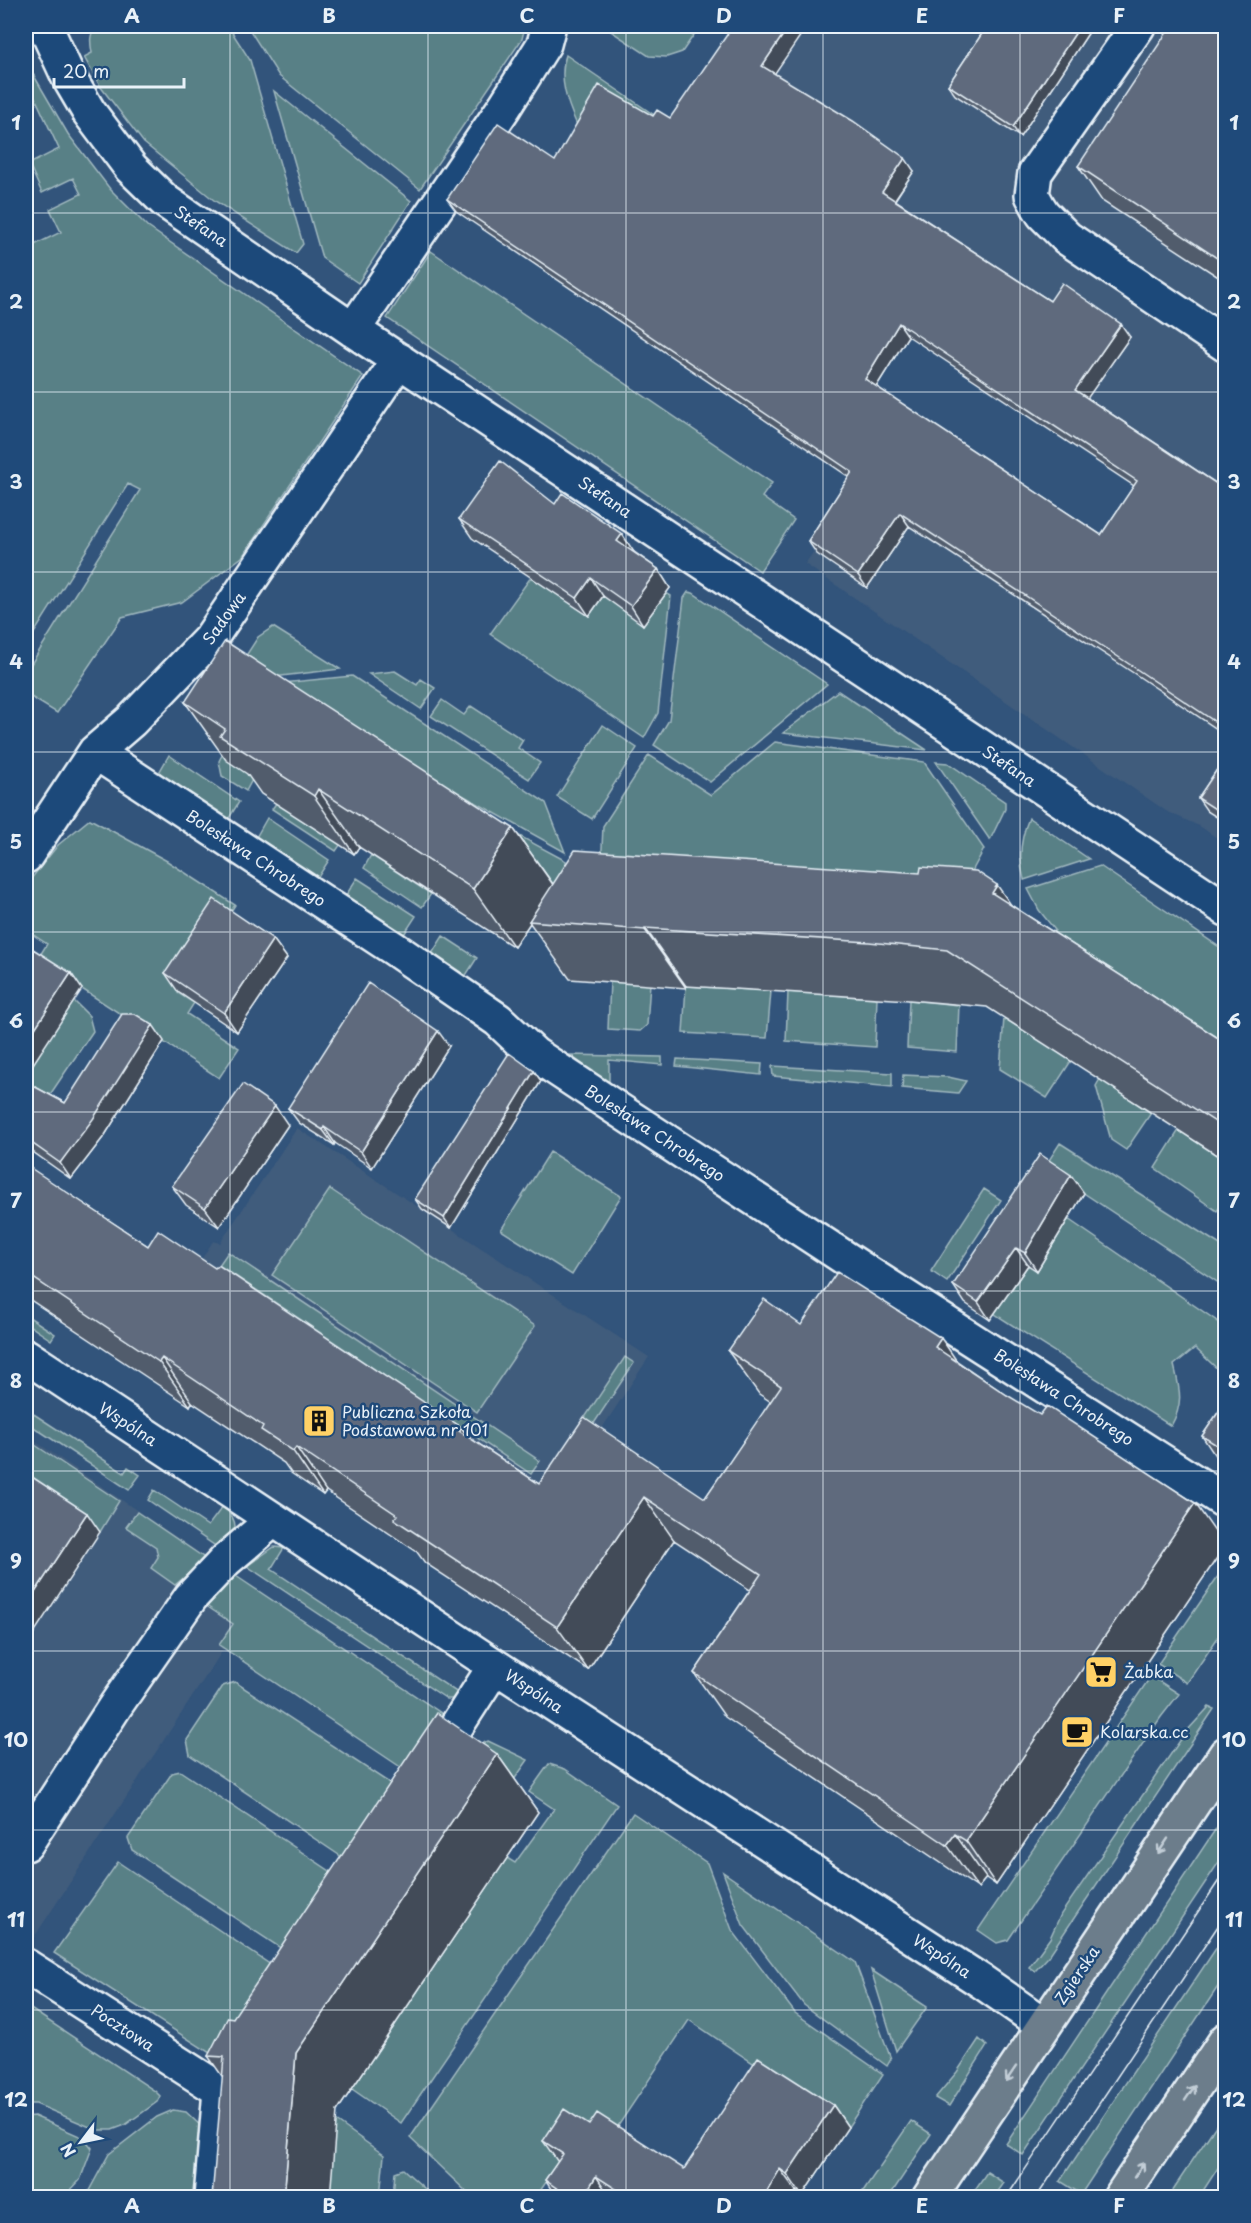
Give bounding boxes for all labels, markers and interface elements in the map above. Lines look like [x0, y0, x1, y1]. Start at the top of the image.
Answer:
text: A [124, 0, 140, 30]
text: B [322, 0, 336, 30]
text: C [519, 0, 535, 30]
text: D [716, 0, 732, 30]
text: E [916, 0, 928, 30]
text: F [1113, 0, 1125, 30]
scale bar [54, 51, 184, 89]
text: 20 m [63, 57, 109, 84]
text: 1 [11, 107, 21, 137]
text: 1 [1229, 107, 1239, 137]
street label: Stefana [170, 198, 233, 252]
text: 2 [9, 286, 23, 316]
text: 2 [1227, 286, 1241, 316]
text: 3 [9, 466, 23, 496]
text: 3 [1227, 466, 1241, 496]
street label: Stefana [574, 469, 637, 523]
street label: Sadowa [196, 586, 251, 649]
text: 4 [9, 646, 23, 676]
text: 4 [1227, 646, 1241, 676]
street label: Stefana [978, 738, 1041, 792]
street label: Bolesława Chrobrego [182, 803, 331, 912]
text: 5 [10, 826, 22, 856]
text: 5 [1228, 826, 1240, 856]
text: 6 [9, 1005, 23, 1035]
text: 6 [1227, 1005, 1241, 1035]
street label: Bolesława Chrobrego [581, 1078, 730, 1187]
text: 7 [10, 1185, 22, 1215]
text: 7 [1228, 1185, 1240, 1215]
street label: Bolesława Chrobrego [990, 1342, 1139, 1451]
text: 8 [10, 1365, 22, 1395]
text: 8 [1228, 1365, 1240, 1395]
street label: Wspólna [95, 1395, 163, 1451]
place label: Publiczna Szkoła Podstawowa nr 101 [342, 1399, 488, 1441]
building icon: Publiczna Szkoła Podstawowa nr 101 [301, 1403, 337, 1439]
text: 9 [10, 1545, 22, 1575]
text: 9 [1228, 1545, 1240, 1575]
supermarket icon: Żabka [1083, 1654, 1119, 1690]
place label: Żabka [1124, 1659, 1173, 1683]
street label: Wspólna [501, 1662, 569, 1718]
cafe icon: Kolarska.cc [1059, 1714, 1095, 1750]
place label: Kolarska.cc [1100, 1719, 1189, 1743]
text: 10 [4, 1724, 28, 1754]
text: 10 [1222, 1724, 1246, 1754]
one-way arrow [1157, 1838, 1170, 1855]
text: 11 [7, 1904, 25, 1934]
text: 11 [1225, 1904, 1243, 1934]
street label: Wspólna [909, 1927, 977, 1983]
street label: Zgierska [1048, 1940, 1105, 2008]
street label: Pocztowa [87, 1998, 160, 2057]
one-way arrow [1005, 2065, 1017, 2082]
text: 12 [4, 2084, 28, 2114]
text: 12 [1222, 2084, 1246, 2114]
one-way arrow [1184, 2086, 1196, 2102]
north arrow [51, 2112, 111, 2172]
text: N [54, 2139, 81, 2162]
one-way arrow [1133, 2162, 1145, 2178]
text: A [124, 2190, 140, 2220]
text: B [322, 2190, 336, 2220]
text: C [519, 2190, 535, 2220]
text: D [716, 2190, 732, 2220]
text: E [916, 2190, 928, 2220]
text: F [1113, 2190, 1125, 2220]

